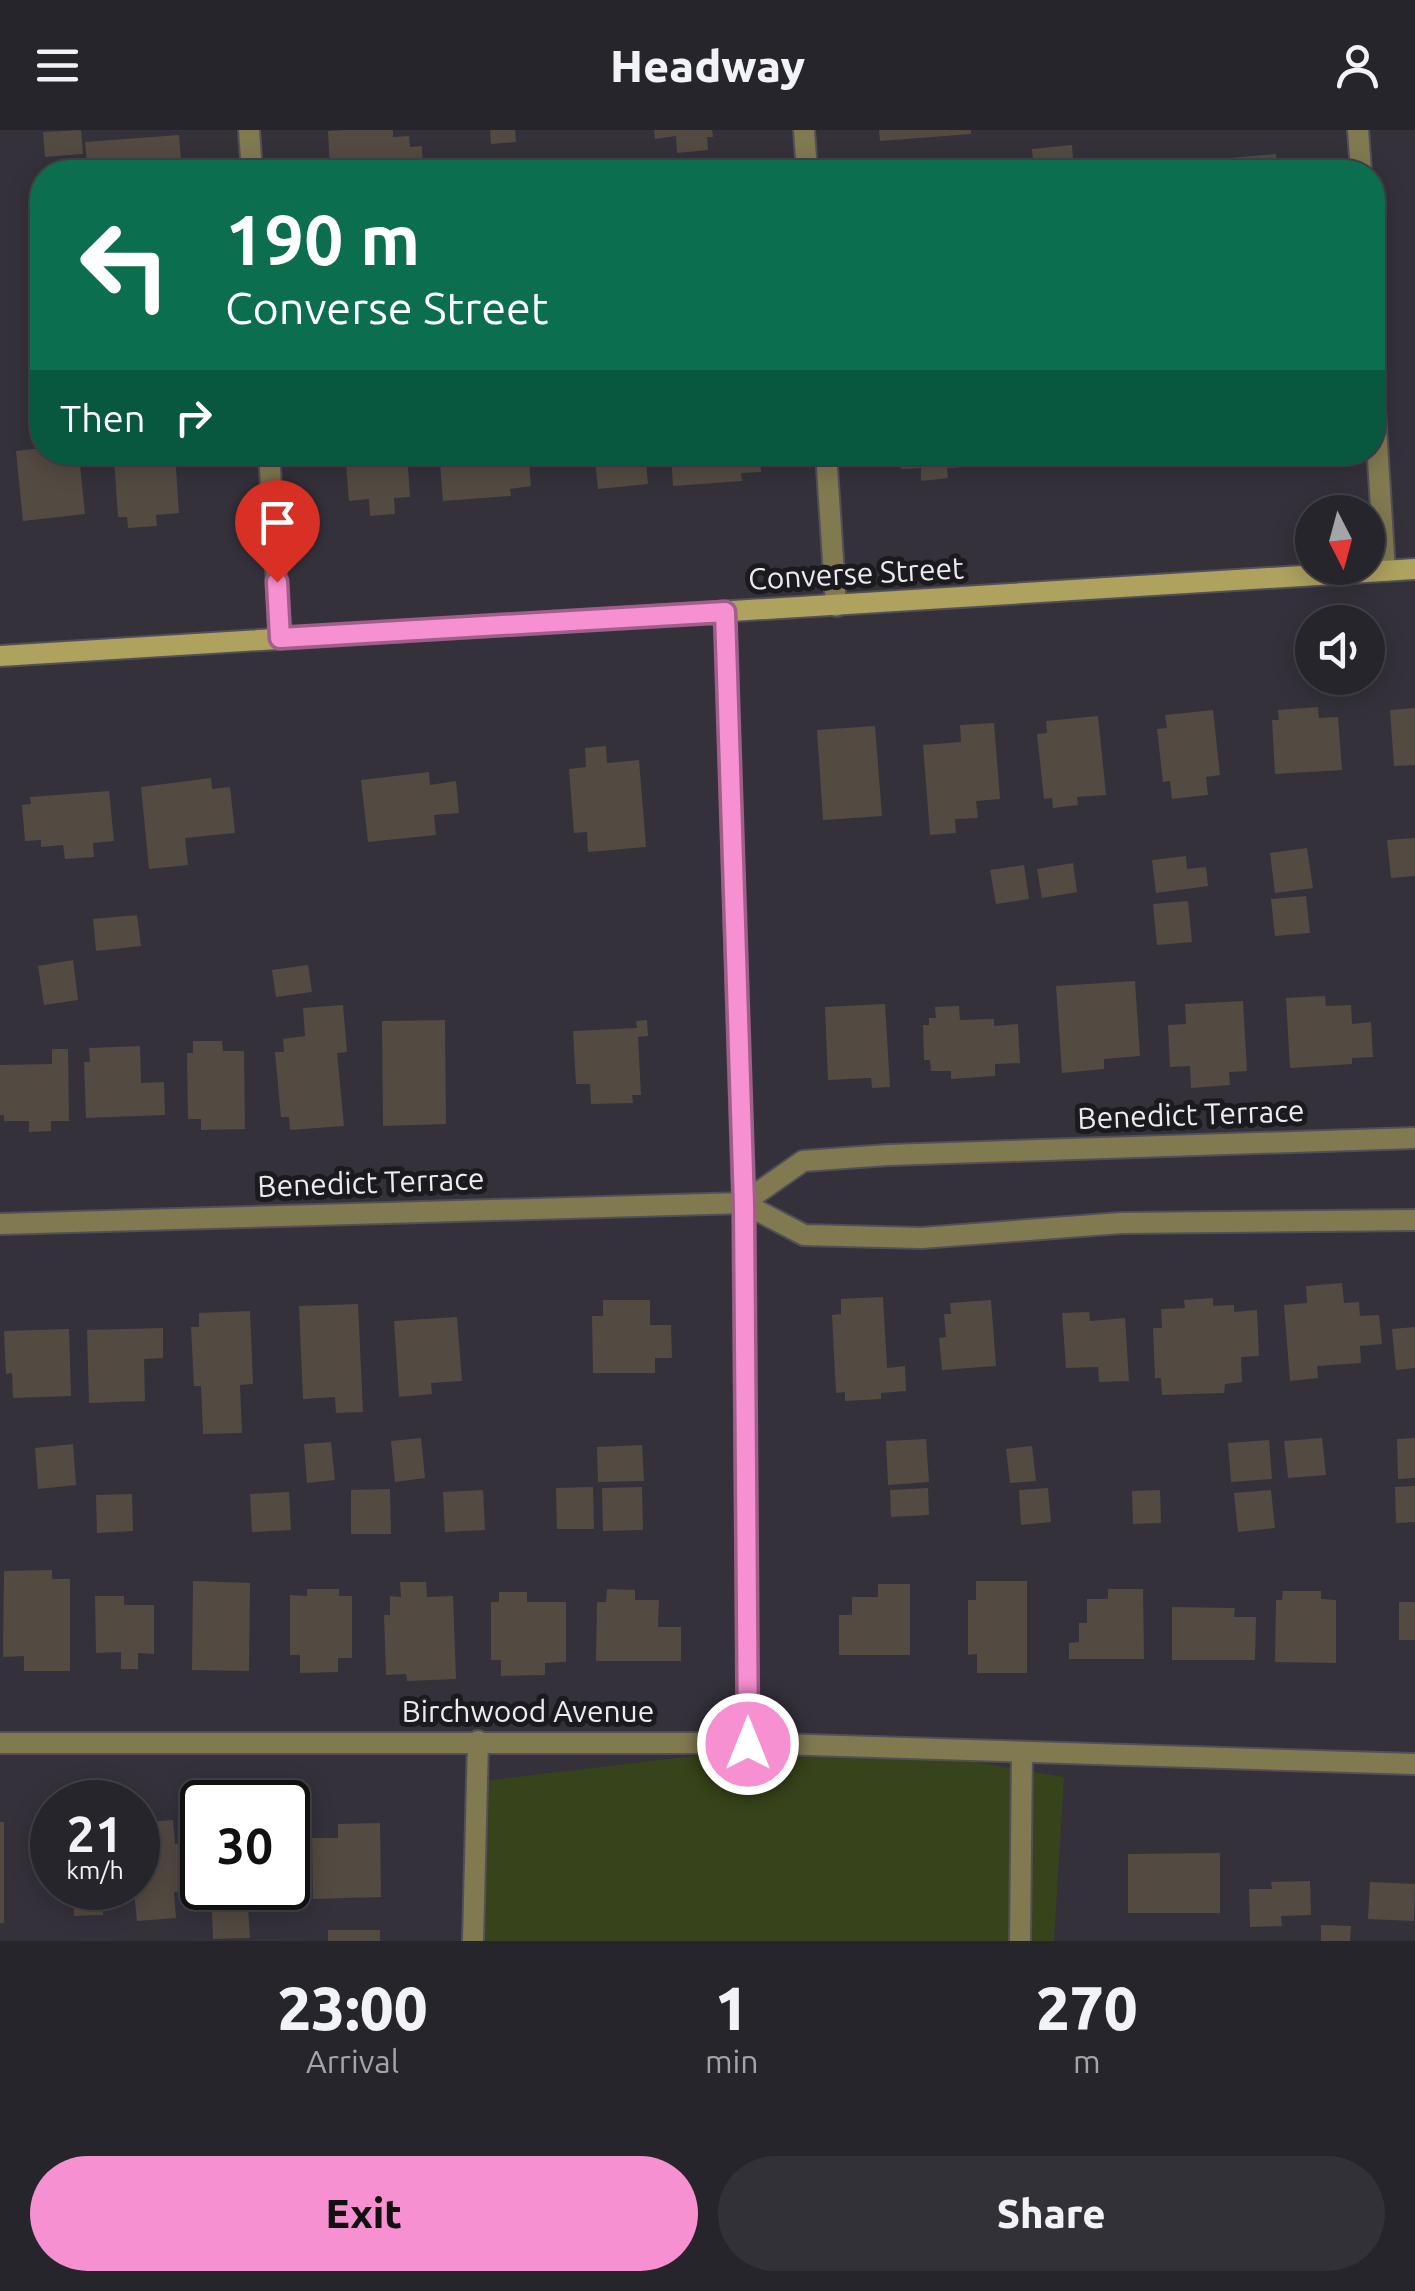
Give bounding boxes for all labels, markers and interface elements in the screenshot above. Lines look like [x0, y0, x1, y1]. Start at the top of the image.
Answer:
icon: menu [30, 38, 85, 93]
icon: person [1330, 38, 1385, 93]
text: Headway [610, 40, 805, 91]
icon: left [60, 200, 190, 330]
text: 190 m [225, 200, 420, 278]
text: Converse Street [225, 282, 549, 333]
icon: right [166, 390, 221, 445]
text: Then [60, 397, 146, 439]
pin [235, 480, 320, 583]
icon: arrive [250, 495, 305, 550]
north arrow [1295, 495, 1385, 585]
map controls [1295, 495, 1385, 695]
street label: Converse Street [747, 550, 965, 596]
button: sound [1295, 605, 1385, 695]
street label: Benedict Terrace [1077, 1093, 1305, 1135]
street label: Benedict Terrace [257, 1161, 485, 1203]
position arrow [696, 1692, 800, 1796]
street label: Birchwood Avenue [402, 1694, 654, 1728]
speed limit sign: 30 [180, 1780, 310, 1910]
text: 21 [67, 1805, 123, 1861]
text: km/h [66, 1856, 124, 1884]
text: 23:00 [277, 1974, 428, 2041]
text: 1 [715, 1974, 749, 2041]
text: 270 [1036, 1974, 1138, 2041]
text: Arrival [306, 2043, 399, 2079]
text: min [705, 2043, 759, 2079]
text: m [1073, 2043, 1101, 2079]
button: Exit [30, 2156, 698, 2271]
button: Share [718, 2156, 1385, 2271]

